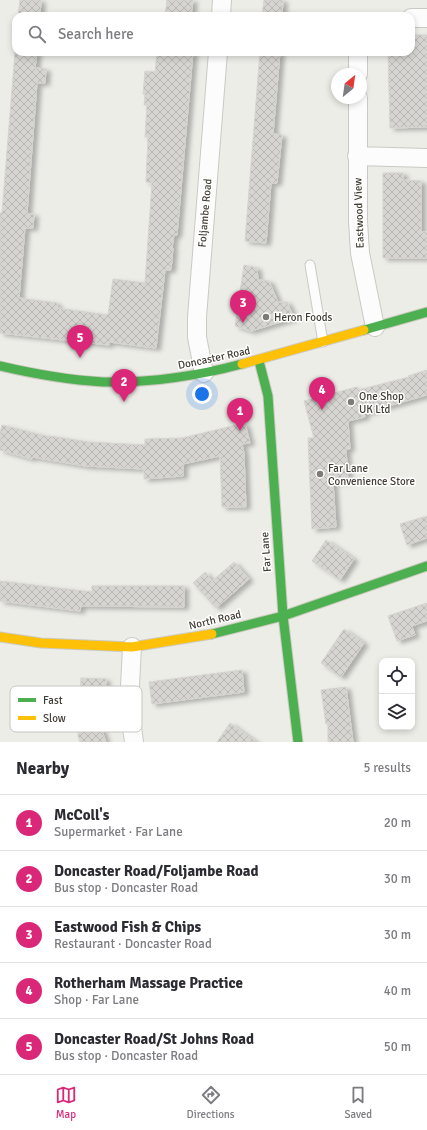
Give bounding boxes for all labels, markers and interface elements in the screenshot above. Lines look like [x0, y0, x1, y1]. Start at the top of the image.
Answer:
search box [12, 12, 415, 56]
icon: search [26, 23, 48, 45]
text: Search here [58, 25, 134, 43]
north arrow [331, 68, 367, 104]
street label: Eastwood View [351, 177, 367, 249]
street label: Foljambe Road [196, 178, 214, 248]
pin: 3 [230, 290, 256, 323]
place label: Heron Foods [274, 311, 333, 324]
marker: Heron Foods [261, 312, 271, 322]
pin: 5 [67, 325, 93, 358]
street label: Doncaster Road [177, 344, 252, 372]
pin: 2 [111, 369, 137, 402]
pin: 4 [309, 377, 335, 410]
your location [192, 384, 212, 404]
place label: One Shop UK Ltd [359, 390, 404, 416]
marker: One Shop UK Ltd [346, 397, 356, 407]
pin: 1 [227, 398, 253, 431]
place label: Far Lane Convenience Store [328, 462, 415, 488]
marker: Far Lane Convenience Store [315, 469, 325, 479]
street label: Far Lane [258, 532, 274, 572]
street label: North Road [188, 608, 243, 632]
map controls [379, 658, 415, 730]
button: locate [379, 658, 415, 694]
legend [10, 686, 142, 732]
text: Fast [43, 694, 63, 707]
button: layers [379, 694, 415, 730]
text: Slow [43, 712, 66, 725]
text: Nearby [16, 758, 69, 779]
text: 5 results [363, 760, 411, 776]
text: McColl's [54, 806, 109, 824]
text: 1 [25, 815, 33, 831]
text: 20 m [384, 815, 411, 831]
text: Supermarket · Far Lane [54, 824, 183, 840]
text: Doncaster Road/Foljambe Road [54, 862, 259, 880]
text: 2 [25, 871, 33, 887]
text: 30 m [384, 871, 411, 887]
text: Bus stop · Doncaster Road [54, 880, 198, 896]
text: Eastwood Fish & Chips [54, 918, 201, 936]
text: 3 [25, 927, 33, 943]
text: 30 m [384, 927, 411, 943]
text: Restaurant · Doncaster Road [54, 936, 212, 952]
text: Rotherham Massage Practice [54, 974, 243, 992]
text: 4 [25, 983, 33, 999]
text: 40 m [384, 983, 411, 999]
text: Shop · Far Lane [54, 992, 139, 1008]
text: Doncaster Road/St Johns Road [54, 1030, 254, 1048]
text: 5 [25, 1039, 33, 1055]
text: 50 m [384, 1039, 411, 1055]
text: Bus stop · Doncaster Road [54, 1048, 198, 1064]
tab: Map [55, 1084, 77, 1121]
tab: Directions [187, 1084, 235, 1121]
tab: Saved [344, 1084, 372, 1121]

